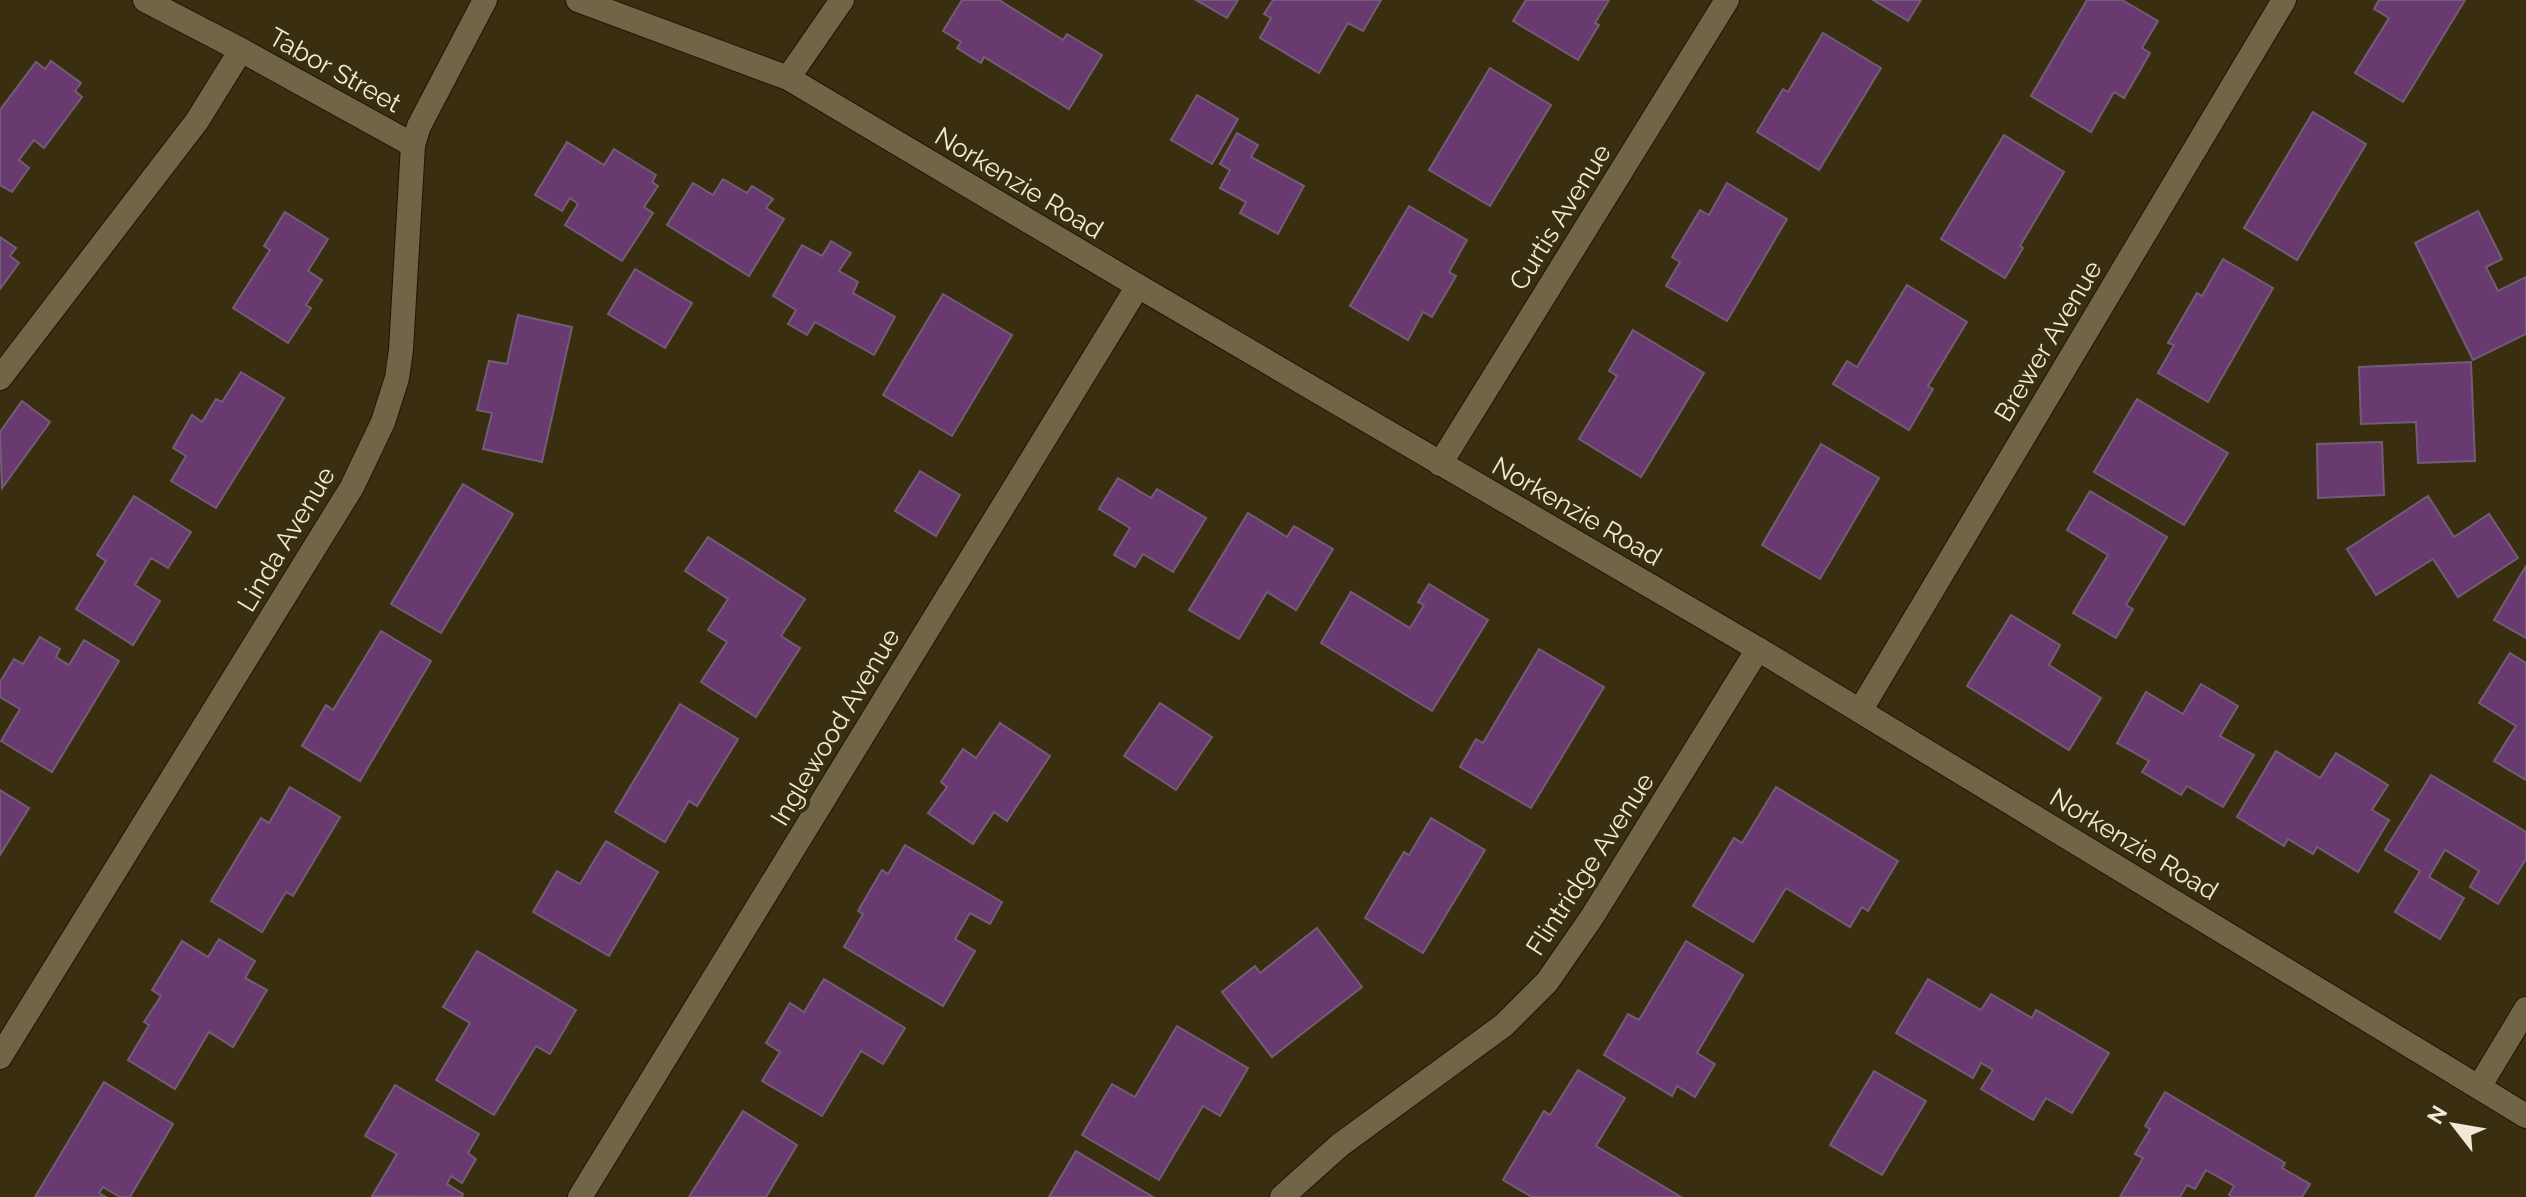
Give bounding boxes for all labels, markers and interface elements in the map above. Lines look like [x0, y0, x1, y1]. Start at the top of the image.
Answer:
street label: Tabor Street [264, 21, 406, 119]
street label: Norkenzie Road [930, 121, 1108, 245]
street label: Curtis Avenue [1503, 138, 1617, 296]
street label: Brewer Avenue [1988, 255, 2108, 427]
street label: Norkenzie Road [1487, 450, 1667, 572]
street label: Linda Avenue [231, 461, 341, 617]
street label: Inglewood Avenue [764, 623, 906, 831]
street label: Flintridge Avenue [1520, 767, 1660, 961]
street label: Norkenzie Road [2045, 782, 2223, 906]
north arrow [2414, 1085, 2494, 1165]
text: N [2421, 1101, 2452, 1129]

